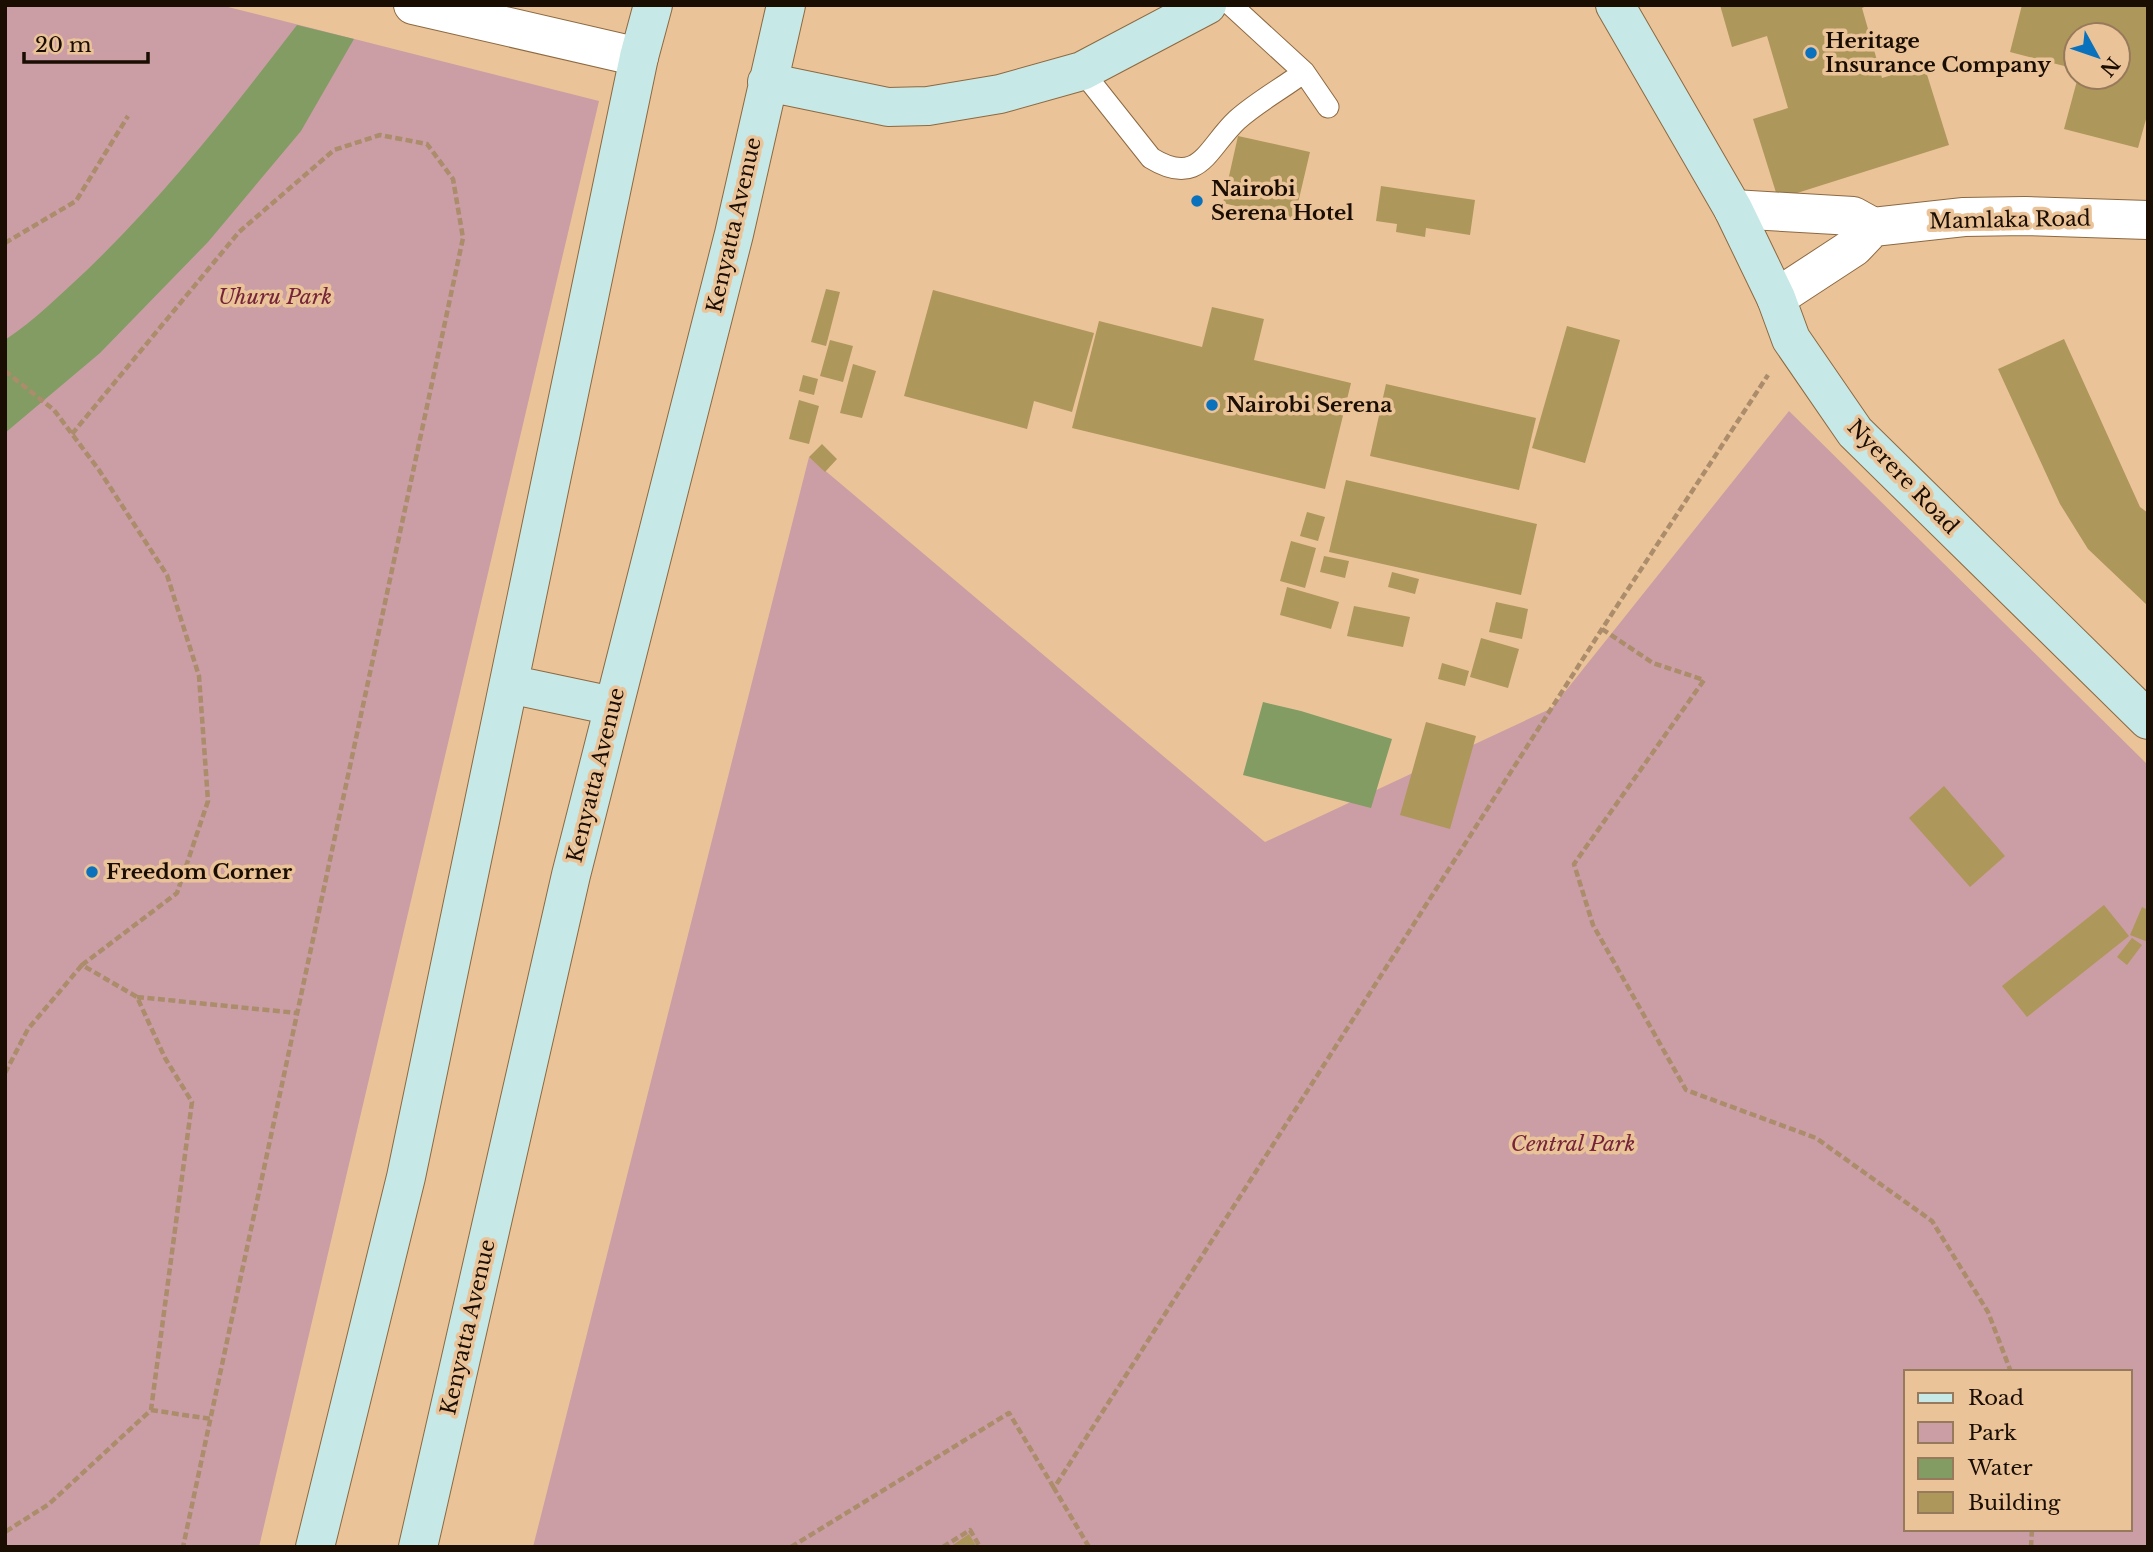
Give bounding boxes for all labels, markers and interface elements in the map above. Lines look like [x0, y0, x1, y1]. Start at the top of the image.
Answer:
scale bar [24, 21, 149, 65]
north arrow [2062, 21, 2132, 91]
place label: Heritage Insurance Company [1825, 28, 2051, 78]
text: 20 m [35, 32, 92, 58]
marker: Heritage Insurance Company [1803, 45, 1819, 61]
text: N [2095, 52, 2124, 81]
street label: Kenyatta Avenue [701, 135, 767, 315]
place label: Nairobi Serena Hotel [1211, 176, 1354, 226]
marker: Nairobi Serena Hotel [1189, 193, 1205, 209]
street label: Mamlaka Road [1929, 206, 2091, 234]
park label: Uhuru Park [218, 284, 332, 310]
place label: Nairobi Serena [1226, 392, 1392, 418]
marker: Nairobi Serena [1204, 397, 1220, 413]
street label: Nyerere Road [1842, 414, 1964, 540]
street label: Kenyatta Avenue [562, 685, 630, 865]
place label: Freedom Corner [106, 859, 293, 885]
marker: Freedom Corner [84, 864, 100, 880]
park label: Central Park [1511, 1131, 1635, 1157]
street label: Kenyatta Avenue [435, 1237, 501, 1417]
legend [1904, 1370, 2132, 1531]
text: Road [1968, 1385, 2024, 1411]
text: Park [1968, 1420, 2017, 1446]
text: Water [1967, 1455, 2032, 1481]
text: Building [1968, 1490, 2061, 1516]

